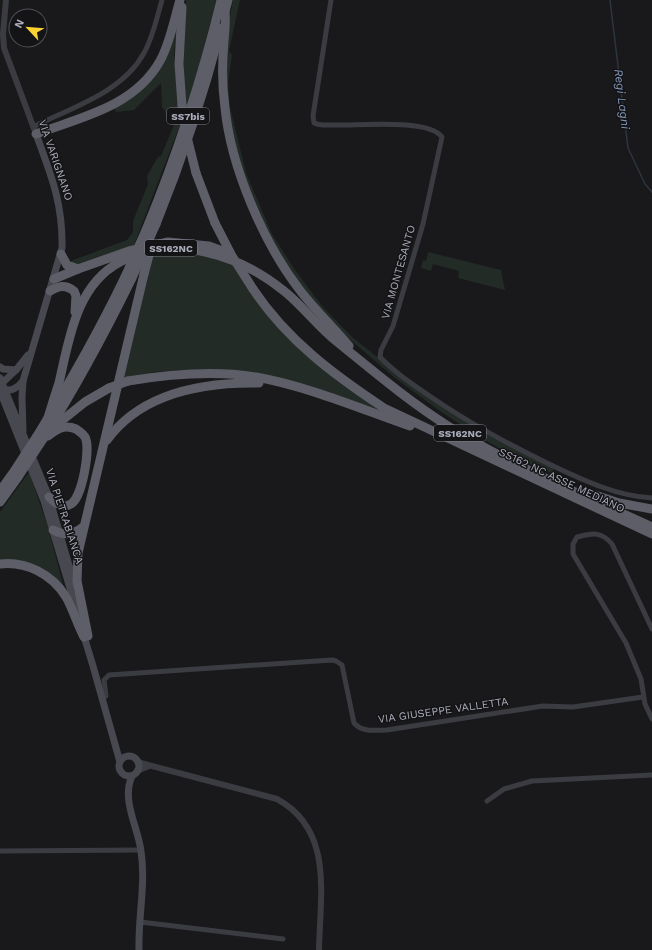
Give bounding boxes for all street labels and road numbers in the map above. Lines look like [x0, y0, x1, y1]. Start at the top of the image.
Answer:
road number: SS7bis [167, 108, 209, 124]
street label: VIA VARIGNANO [36, 118, 75, 202]
street label: VIA MONTESANTO [379, 224, 418, 321]
road number: SS162NC [145, 240, 197, 256]
road number: SS162NC [434, 425, 486, 441]
street label: SS162 NC ASSE MEDIANO [497, 446, 627, 515]
street label: VIA PIETRABIANCA [43, 467, 86, 566]
street label: VIA GIUSEPPE VALLETTA [377, 695, 509, 726]

